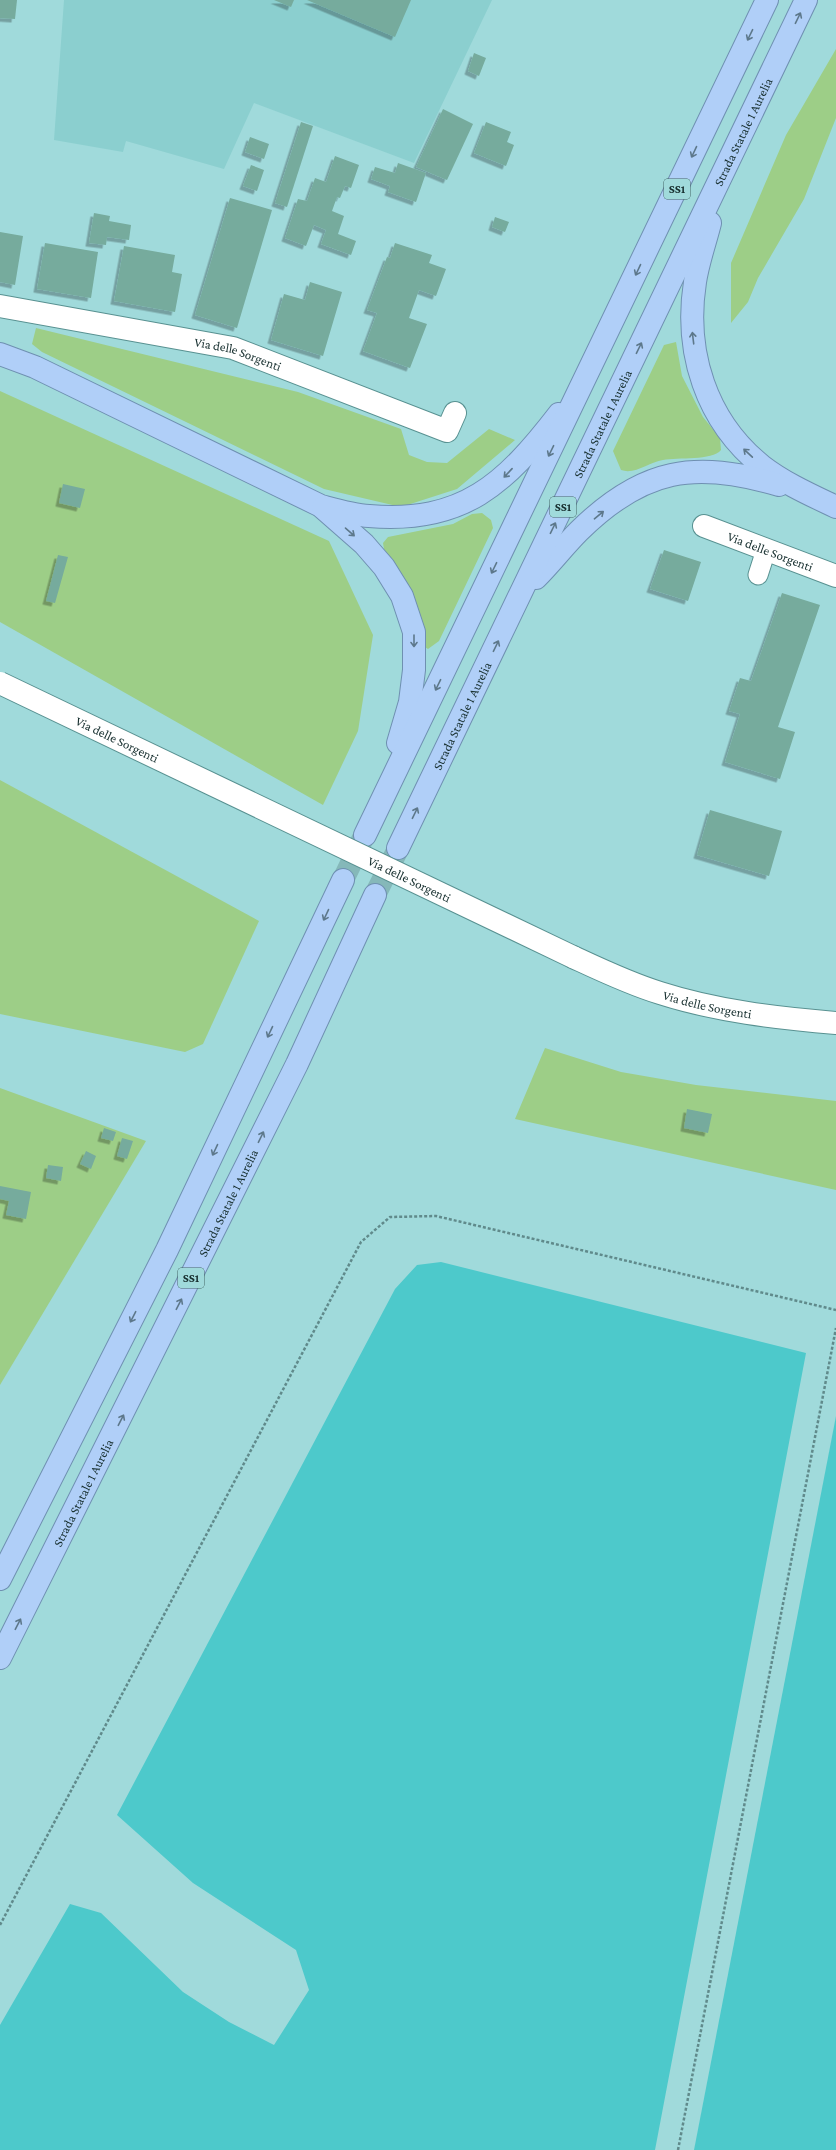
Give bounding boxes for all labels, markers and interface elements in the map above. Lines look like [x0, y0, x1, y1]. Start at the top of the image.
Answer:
one-way arrow [795, 12, 802, 24]
one-way arrow [746, 29, 753, 41]
street label: Strada Statale 1 Aurelia [711, 75, 776, 188]
one-way arrow [690, 146, 697, 158]
road number: SS1 [664, 179, 690, 199]
one-way arrow [634, 263, 641, 275]
one-way arrow [689, 332, 697, 345]
street label: Via delle Sorgenti [193, 334, 284, 374]
one-way arrow [636, 342, 643, 354]
street label: Strada Statale 1 Aurelia [570, 367, 635, 480]
one-way arrow [547, 445, 554, 457]
one-way arrow [743, 448, 753, 458]
one-way arrow [504, 467, 513, 477]
road number: SS1 [550, 497, 576, 517]
one-way arrow [593, 510, 604, 519]
one-way arrow [550, 523, 557, 535]
one-way arrow [345, 527, 356, 536]
street label: Via delle Sorgenti [725, 529, 816, 575]
one-way arrow [490, 561, 497, 573]
one-way arrow [410, 634, 418, 647]
one-way arrow [493, 640, 500, 652]
street label: Strada Statale 1 Aurelia [430, 659, 495, 772]
one-way arrow [433, 678, 441, 690]
street label: Via delle Sorgenti [73, 713, 162, 766]
one-way arrow [412, 807, 419, 819]
street label: Via delle Sorgenti [365, 853, 454, 906]
one-way arrow [322, 909, 329, 921]
street label: Via delle Sorgenti [661, 987, 753, 1022]
one-way arrow [266, 1026, 273, 1038]
one-way arrow [258, 1131, 265, 1143]
one-way arrow [211, 1144, 218, 1156]
street label: Strada Statale 1 Aurelia [195, 1147, 261, 1259]
road number: SS1 [178, 1268, 204, 1288]
one-way arrow [176, 1298, 183, 1310]
one-way arrow [129, 1311, 136, 1323]
one-way arrow [117, 1414, 125, 1426]
street label: Strada Statale 1 Aurelia [50, 1437, 116, 1549]
one-way arrow [15, 1618, 22, 1630]

